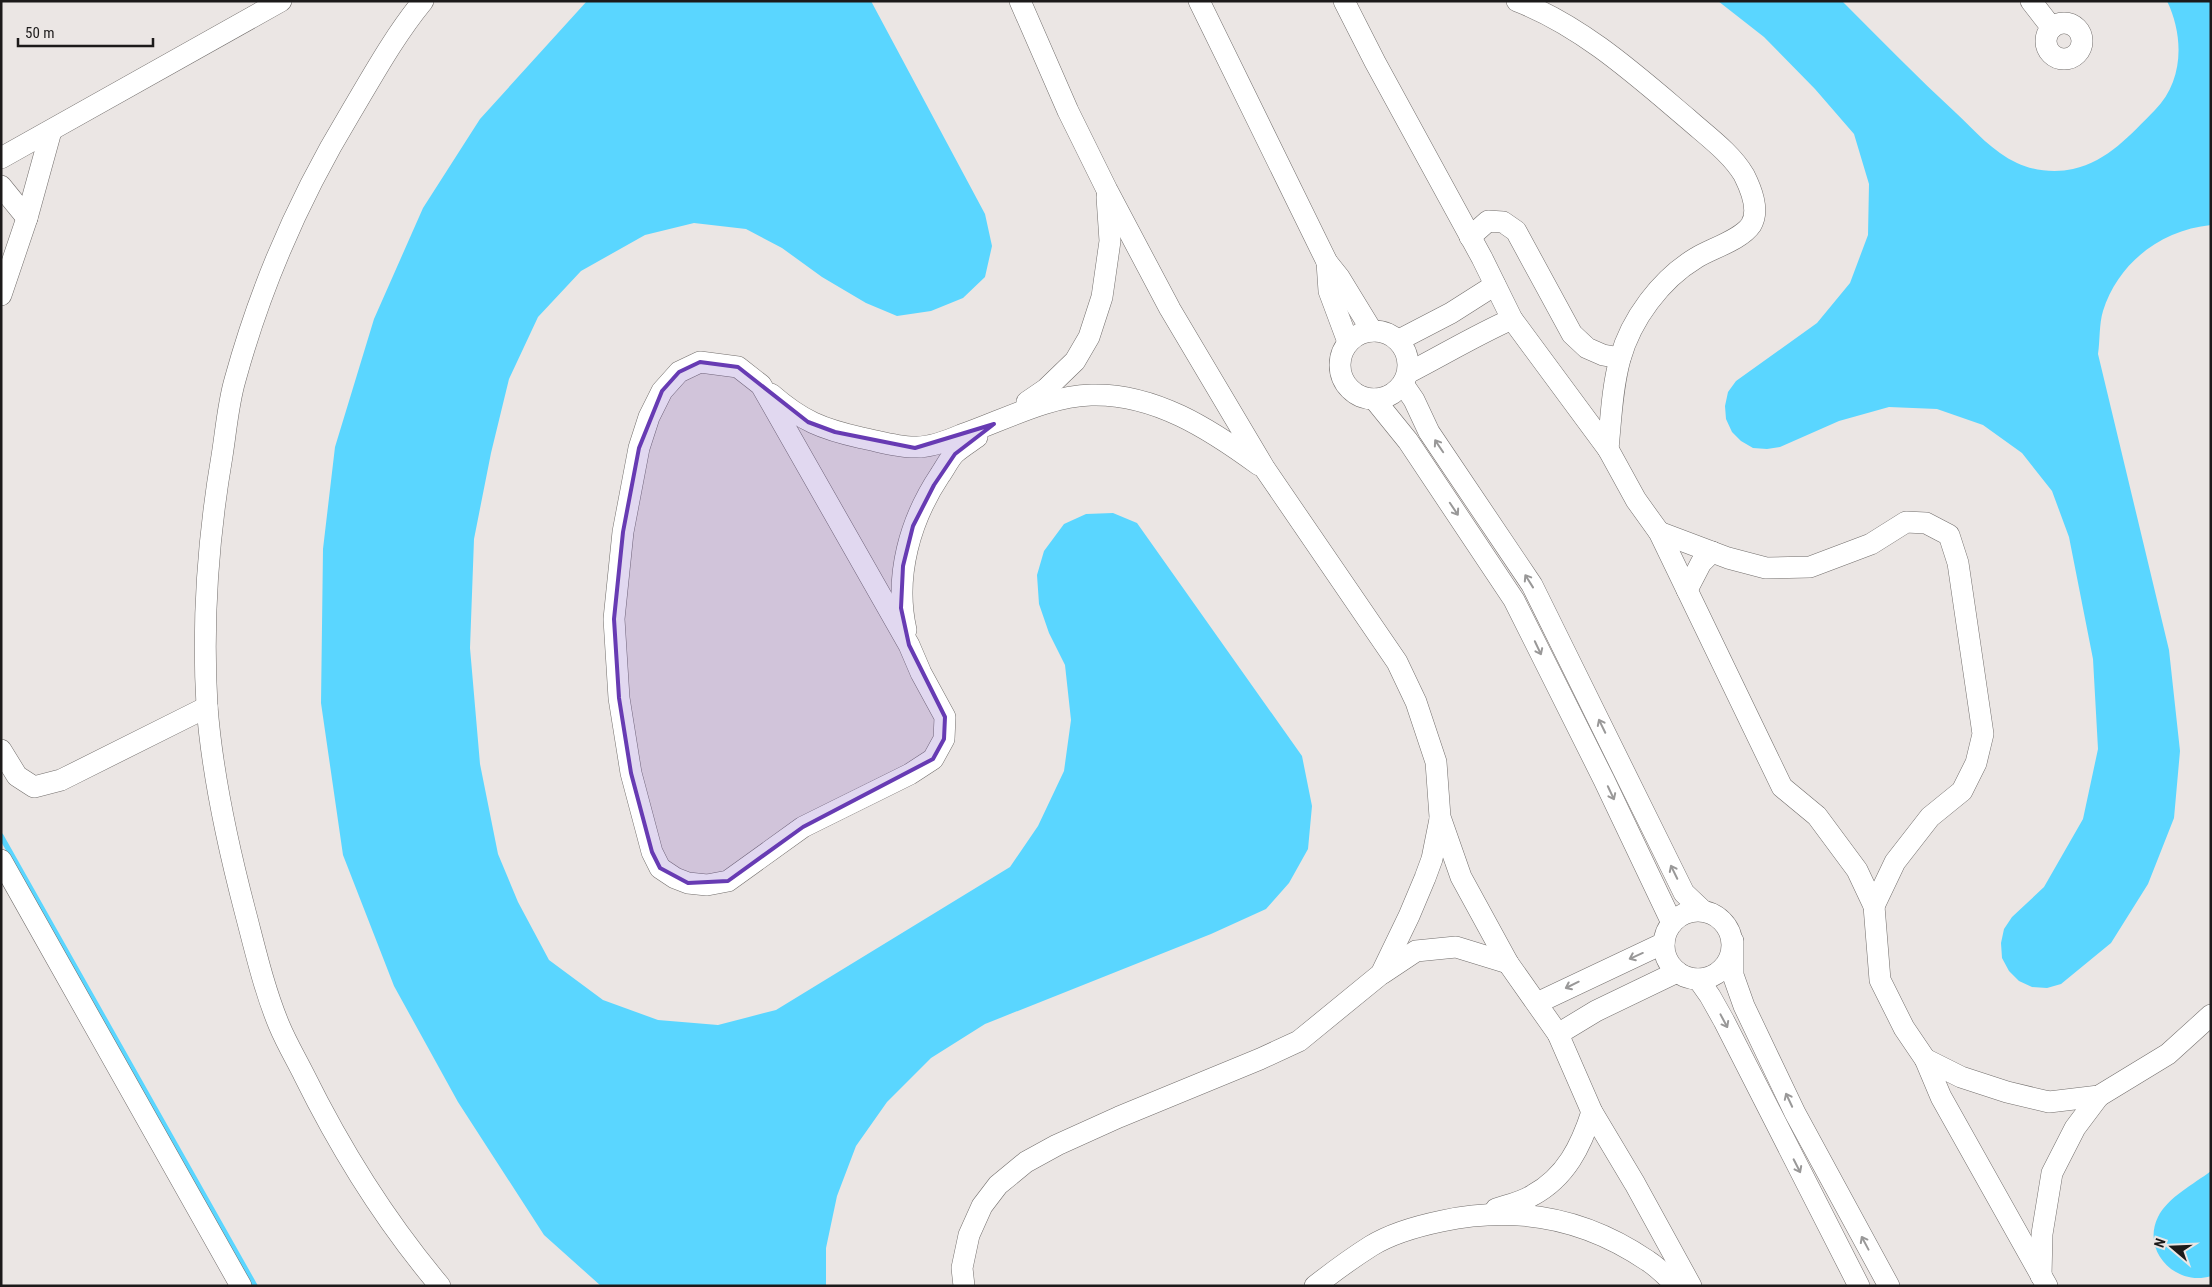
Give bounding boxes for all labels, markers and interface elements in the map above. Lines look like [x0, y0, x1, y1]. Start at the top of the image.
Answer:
scale bar [18, 15, 152, 47]
text: 50 m [25, 24, 55, 42]
one-way arrow [1434, 439, 1444, 453]
one-way arrow [1449, 502, 1459, 516]
one-way arrow [1524, 574, 1534, 588]
one-way arrow [1533, 640, 1543, 655]
one-way arrow [1597, 719, 1606, 734]
one-way arrow [1606, 785, 1616, 800]
one-way arrow [1669, 864, 1679, 879]
one-way arrow [1629, 951, 1644, 961]
one-way arrow [1565, 980, 1580, 990]
one-way arrow [1719, 1013, 1729, 1028]
one-way arrow [1784, 1093, 1793, 1108]
one-way arrow [1793, 1158, 1802, 1173]
north arrow [2147, 1222, 2197, 1272]
one-way arrow [1860, 1236, 1870, 1251]
text: N [2151, 1236, 2169, 1249]

